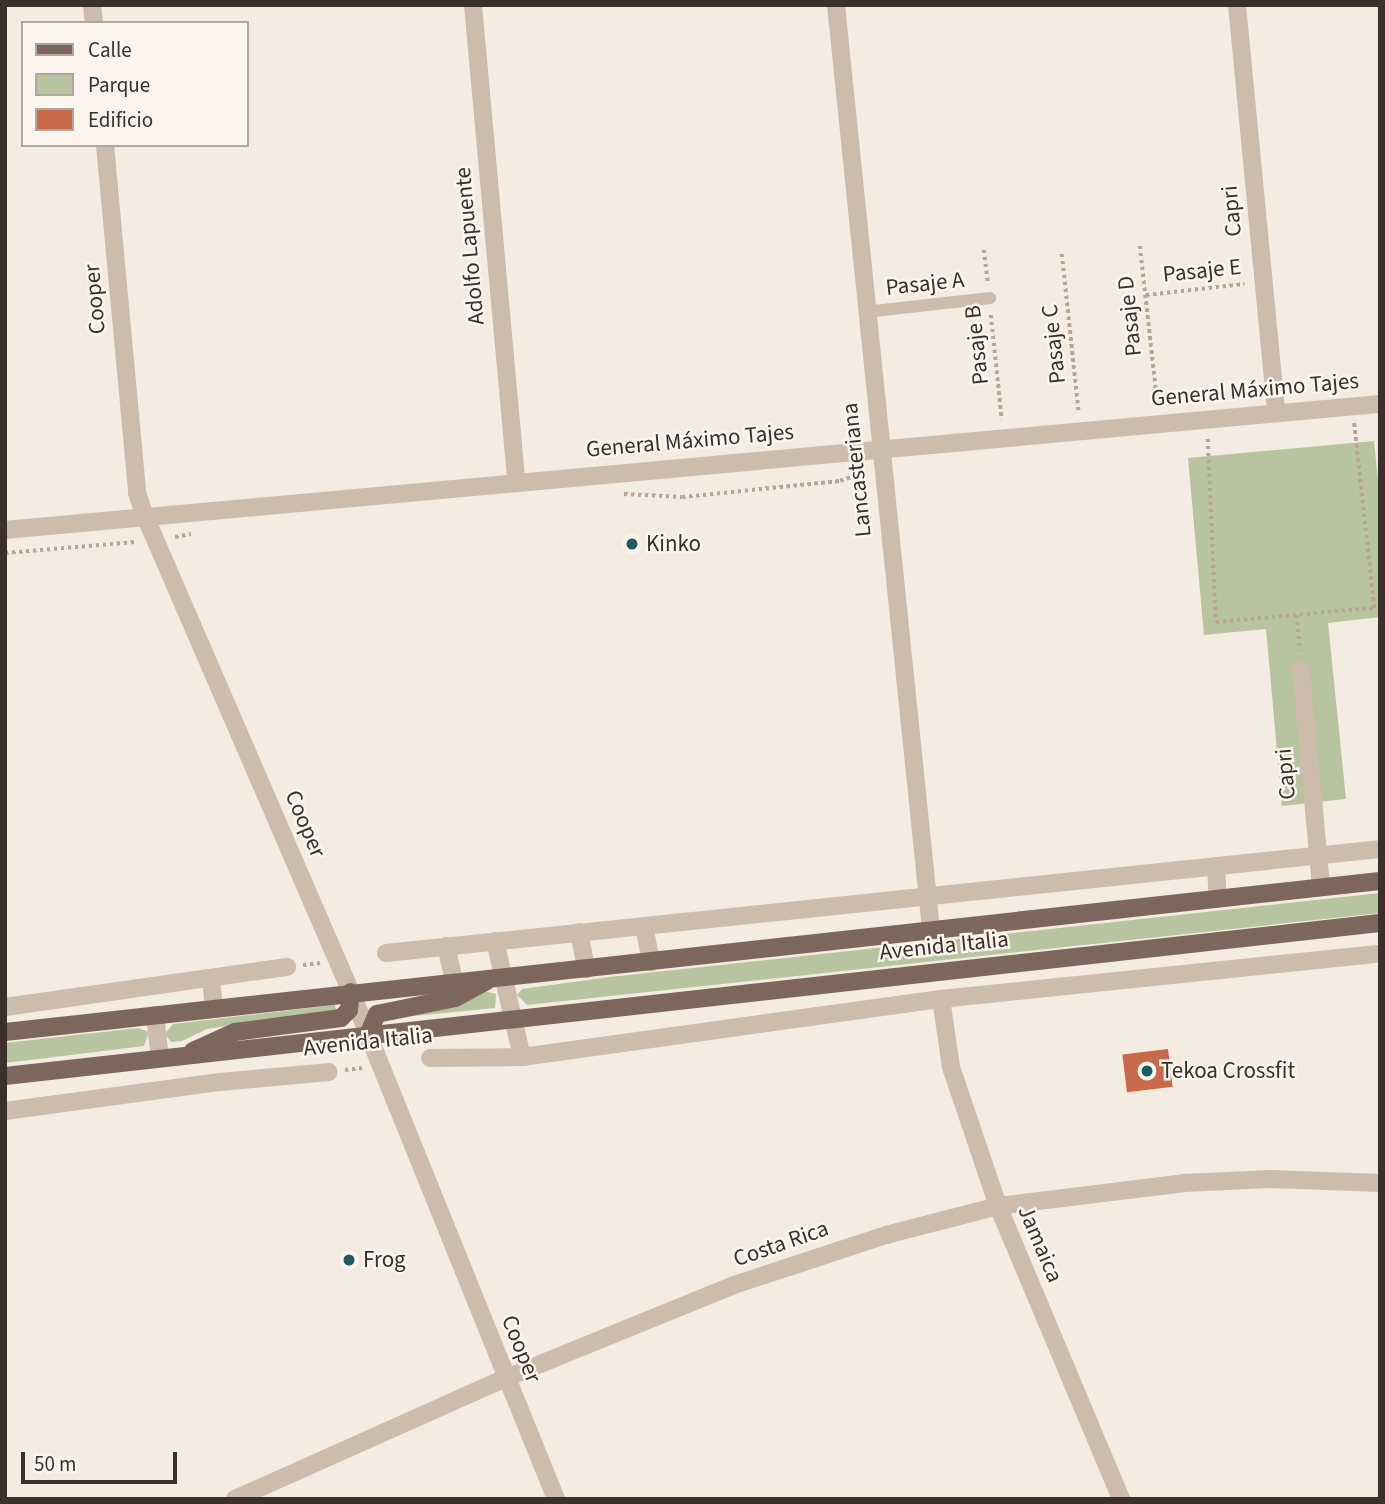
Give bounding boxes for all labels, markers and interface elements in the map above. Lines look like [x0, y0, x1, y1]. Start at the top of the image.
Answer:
legend [21, 21, 248, 147]
text: Calle [88, 35, 132, 65]
text: Parque [88, 70, 150, 100]
text: Edificio [88, 105, 153, 135]
street label: Adolfo Lapuente [449, 166, 491, 326]
street label: Capri [1216, 184, 1248, 238]
street label: Pasaje E [1161, 253, 1243, 289]
street label: Cooper [78, 263, 112, 335]
street label: Pasaje A [884, 266, 966, 302]
street label: Pasaje D [1112, 274, 1148, 358]
street label: Pasaje C [1036, 303, 1072, 385]
street label: Pasaje B [959, 304, 995, 386]
street label: General Máximo Tajes [1150, 367, 1360, 413]
street label: Lancasteriana [836, 402, 878, 538]
street label: General Máximo Tajes [585, 418, 795, 464]
place label: Kinko [646, 530, 701, 558]
marker: Kinko [624, 536, 640, 552]
street label: Capri [1270, 747, 1302, 801]
street label: Cooper [279, 786, 331, 862]
street label: Avenida Italia [878, 926, 1010, 966]
street label: Avenida Italia [302, 1022, 434, 1062]
place label: Tekoa Crossfit [1161, 1057, 1295, 1085]
marker: Tekoa Crossfit [1139, 1063, 1155, 1079]
street label: Jamaica [1012, 1201, 1068, 1287]
street label: Costa Rica [730, 1215, 832, 1273]
place label: Frog [363, 1246, 406, 1274]
marker: Frog [341, 1252, 357, 1268]
street label: Cooper [495, 1311, 547, 1387]
scale bar [24, 1438, 180, 1482]
text: 50 m [34, 1449, 76, 1479]

